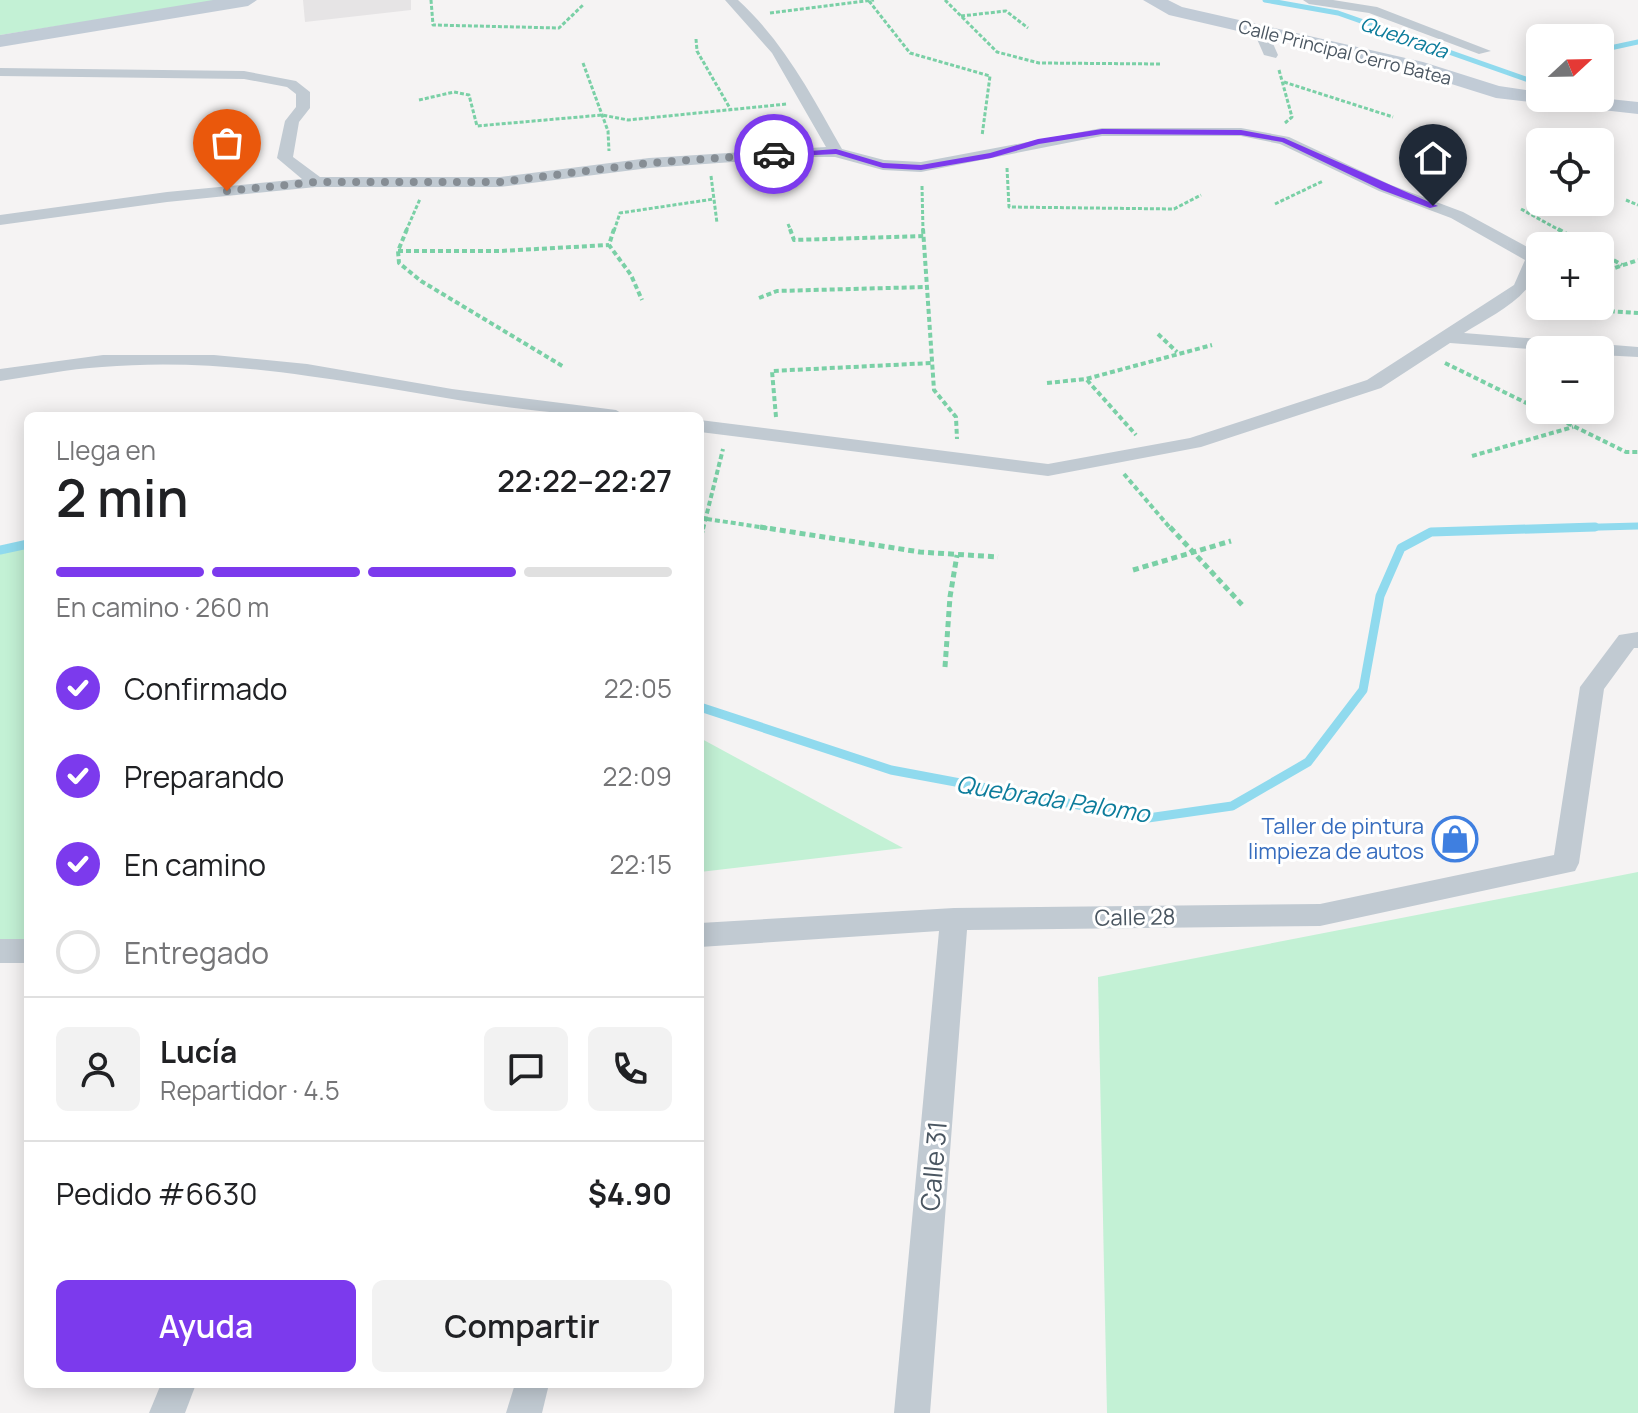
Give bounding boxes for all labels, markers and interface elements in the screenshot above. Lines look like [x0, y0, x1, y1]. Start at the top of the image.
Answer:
water label: Quebrada [1357, 9, 1452, 65]
street label: Calle Principal Cerro Batea [1236, 14, 1454, 90]
north arrow [1526, 24, 1614, 112]
map controls [1526, 24, 1614, 424]
pin [193, 109, 261, 191]
courier [734, 114, 814, 194]
icon: bag [205, 121, 249, 165]
pin [1399, 124, 1467, 206]
button: locate [1526, 128, 1614, 216]
icon: car [752, 132, 796, 176]
icon: home [1411, 136, 1455, 180]
button: + [1526, 232, 1614, 320]
button: − [1526, 336, 1614, 424]
text: Llega en [56, 432, 156, 468]
text: 22:22–22:27 [497, 460, 672, 501]
text: 2 min [56, 462, 189, 533]
text: En camino · 260 m [56, 589, 269, 625]
icon: check [56, 666, 100, 710]
text: Confirmado [124, 668, 288, 709]
text: 22:05 [604, 670, 672, 706]
icon: check [56, 754, 100, 798]
text: Preparando [124, 756, 284, 797]
text: 22:09 [603, 758, 672, 794]
water label: Quebrada Palomo [954, 766, 1154, 830]
place label: Taller de pintura limpieza de autos [1248, 811, 1424, 866]
shop icon: Taller de pintura limpieza de autos [1431, 815, 1479, 863]
icon: check [56, 842, 100, 886]
text: En camino [124, 844, 266, 885]
text: 22:15 [609, 846, 672, 882]
street label: Calle 28 [1094, 901, 1176, 933]
text: Entregado [124, 932, 269, 973]
button: person [56, 1027, 140, 1111]
button: chat [484, 1027, 568, 1111]
button: phone [588, 1027, 672, 1111]
text: Lucía [160, 1031, 237, 1072]
text: Repartidor · 4.5 [160, 1072, 340, 1108]
street label: Calle 31 [911, 1120, 955, 1212]
text: Pedido #6630 [56, 1173, 258, 1214]
text: $4.90 [588, 1173, 672, 1214]
button: Ayuda [56, 1280, 356, 1372]
button: Compartir [372, 1280, 672, 1372]

